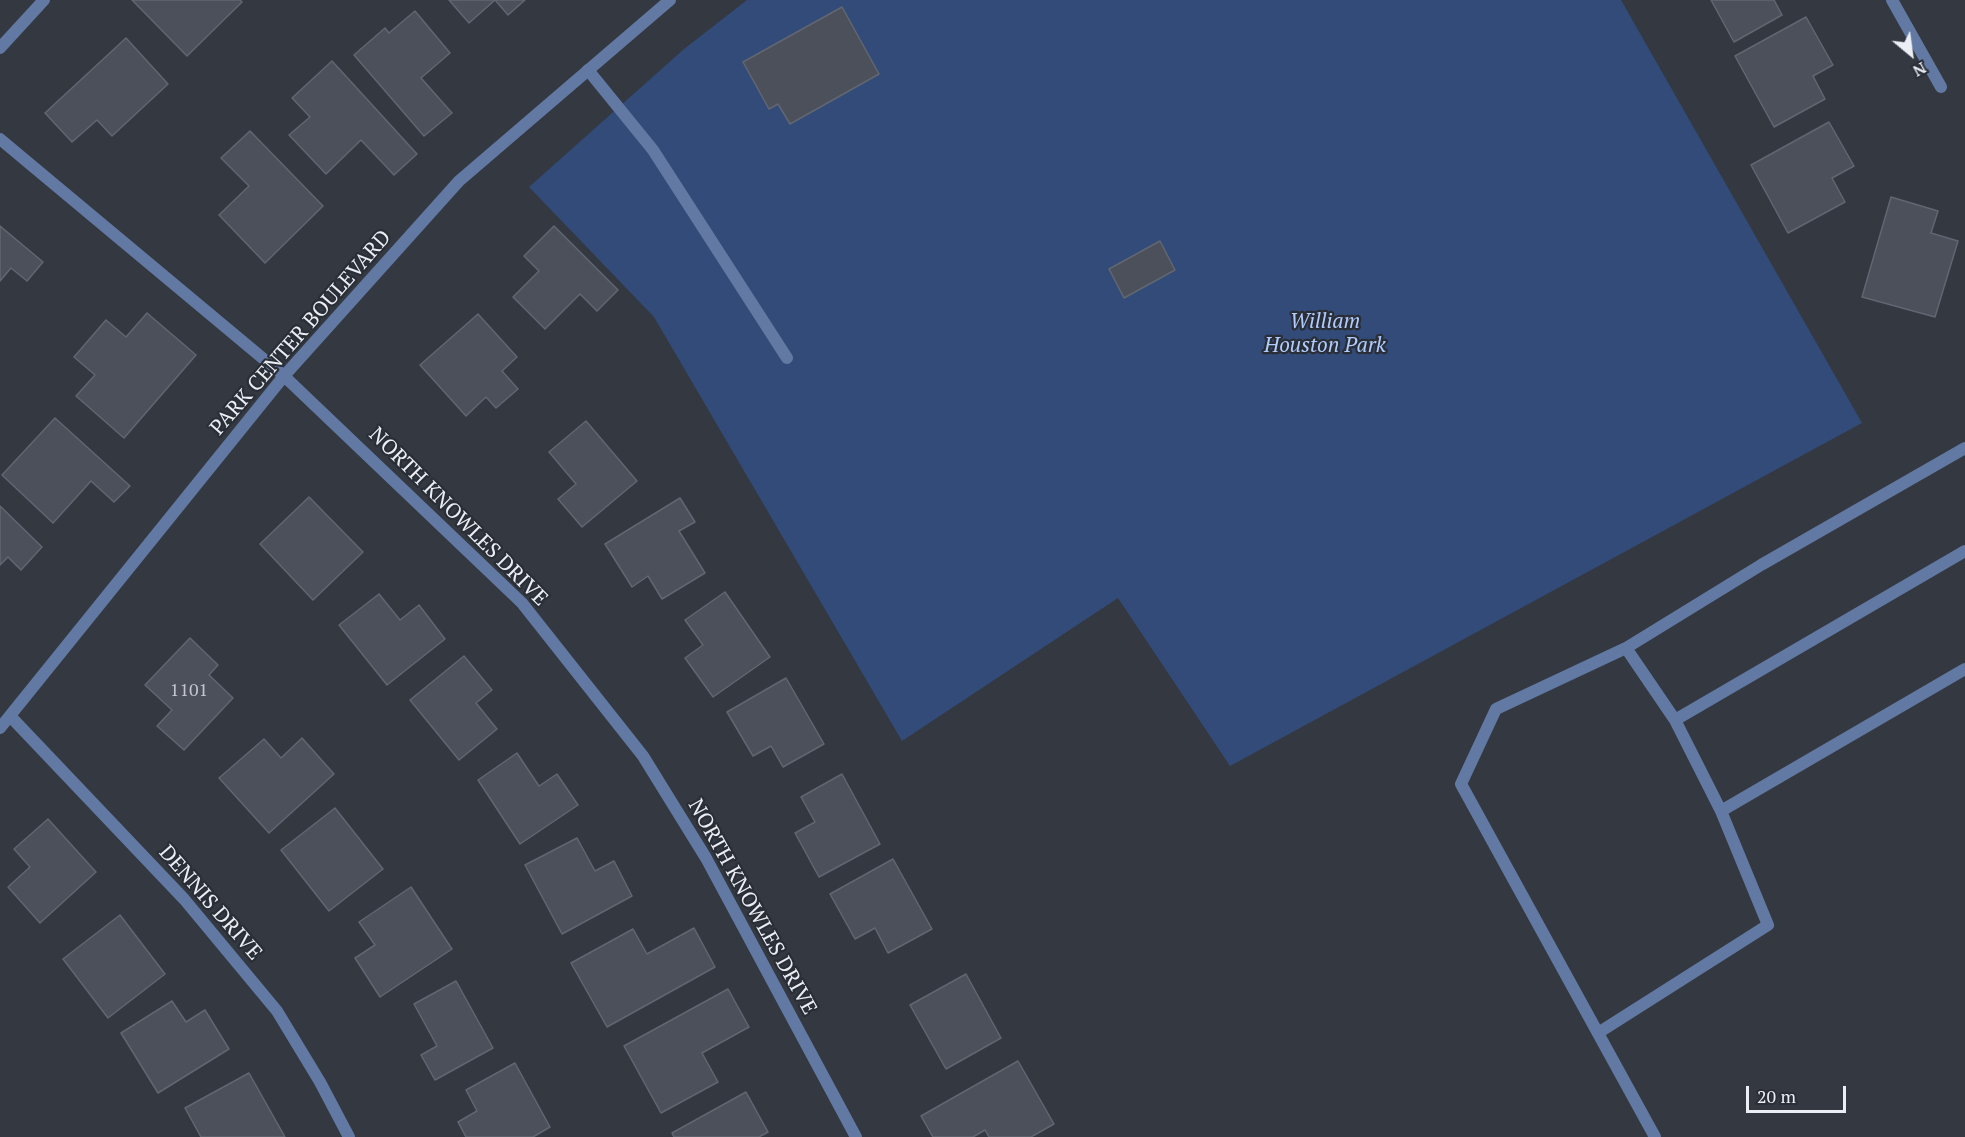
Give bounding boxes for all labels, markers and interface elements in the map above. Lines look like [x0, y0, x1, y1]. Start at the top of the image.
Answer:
north arrow [1881, 24, 1941, 84]
text: N [1909, 57, 1930, 82]
street label: PARK CENTER BOULEVARD [205, 225, 397, 441]
park label: William Houston Park [1264, 309, 1386, 359]
street label: NORTH KNOWLES DRIVE [363, 422, 553, 612]
house number: 1101 [170, 680, 208, 702]
street label: NORTH KNOWLES DRIVE [682, 795, 822, 1019]
street label: DENNIS DRIVE [153, 840, 267, 966]
scale bar [1749, 1074, 1850, 1112]
text: 20 m [1757, 1084, 1796, 1108]

